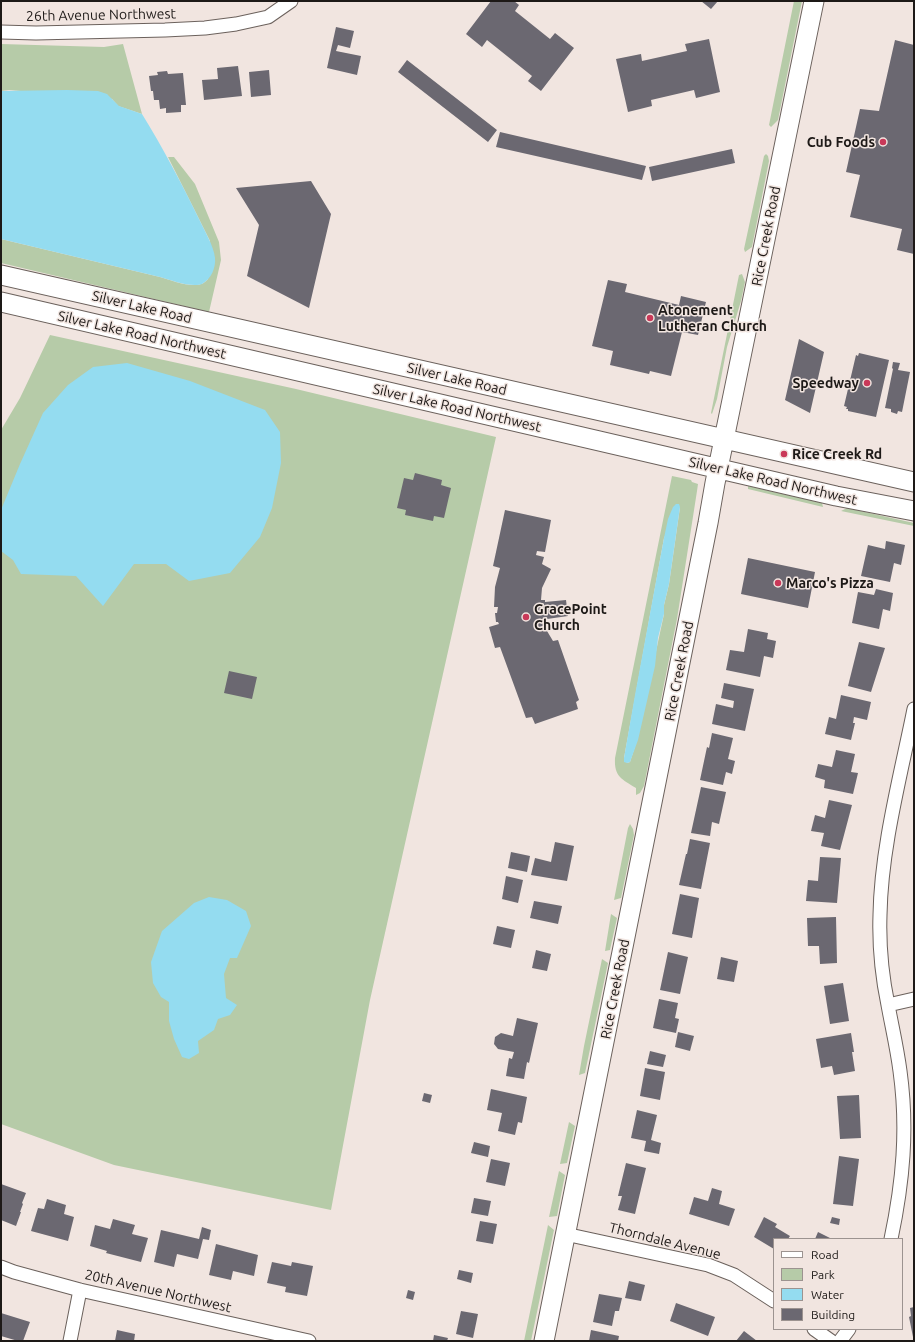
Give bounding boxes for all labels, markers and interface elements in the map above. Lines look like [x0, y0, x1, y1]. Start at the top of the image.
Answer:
street label: 26th Avenue Northwest [26, 5, 176, 25]
place label: Cub Foods [807, 134, 875, 150]
marker: Cub Foods [878, 137, 888, 147]
street label: Rice Creek Road [748, 185, 784, 287]
street label: Silver Lake Road [91, 287, 193, 327]
place label: Atonement Lutheran Church [658, 302, 767, 334]
street label: Silver Lake Road Northwest [56, 307, 228, 363]
marker: Atonement Lutheran Church [645, 313, 655, 323]
street label: Silver Lake Road [406, 359, 508, 399]
place label: Speedway [792, 375, 859, 391]
marker: Speedway [862, 378, 872, 388]
street label: Silver Lake Road Northwest [371, 380, 543, 436]
place label: Rice Creek Rd [792, 446, 882, 462]
marker: Rice Creek Rd [779, 449, 789, 459]
street label: Silver Lake Road Northwest [687, 453, 859, 509]
place label: Marco's Pizza [786, 575, 874, 591]
marker: Marco's Pizza [773, 578, 783, 588]
place label: GracePoint Church [534, 601, 607, 634]
marker: GracePoint Church [521, 612, 531, 622]
street label: Rice Creek Road [661, 620, 697, 722]
street label: Rice Creek Road [597, 938, 633, 1040]
street label: Thorndale Avenue [607, 1219, 723, 1263]
legend [773, 1238, 903, 1330]
text: Road [811, 1248, 839, 1261]
street label: 20th Avenue Northwest [83, 1266, 233, 1316]
text: Park [811, 1268, 835, 1281]
text: Water [811, 1288, 844, 1301]
text: Building [811, 1308, 855, 1321]

